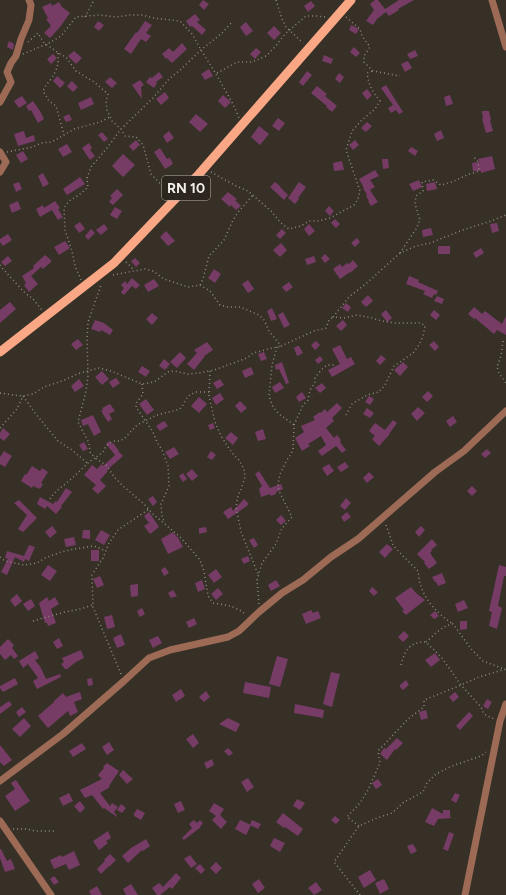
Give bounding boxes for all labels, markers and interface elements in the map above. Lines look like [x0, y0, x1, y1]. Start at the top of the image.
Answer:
road number: RN 10 [162, 176, 210, 200]

